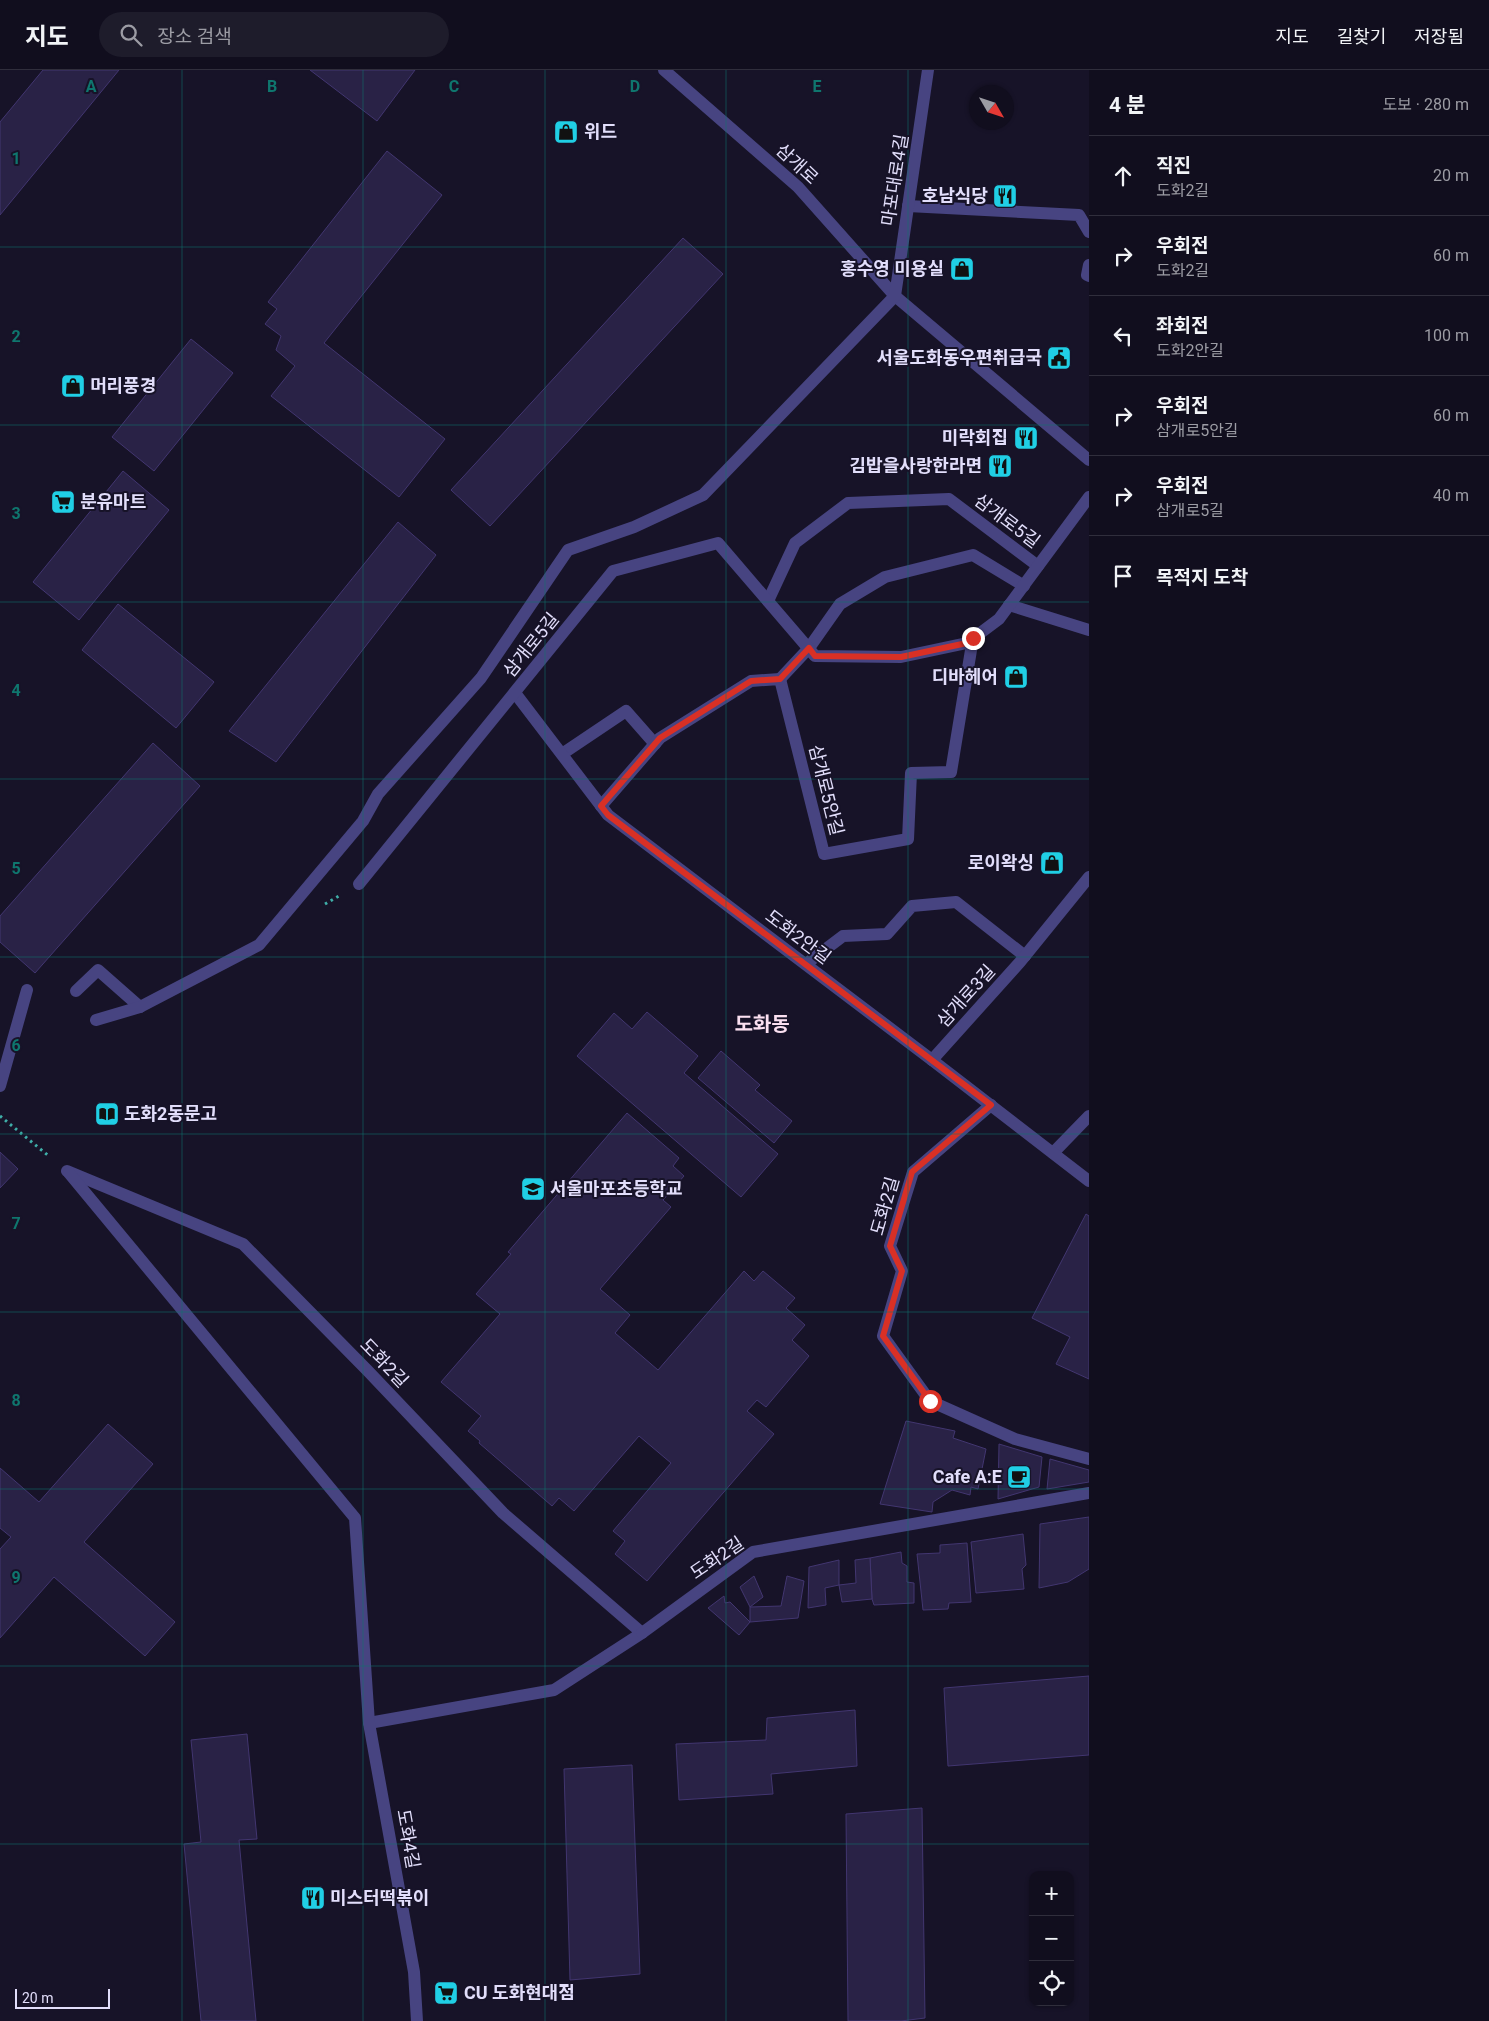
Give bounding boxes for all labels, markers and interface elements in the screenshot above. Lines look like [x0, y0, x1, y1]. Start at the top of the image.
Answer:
search box [99, 12, 449, 57]
icon: search [117, 21, 145, 49]
text: 지도 [25, 23, 69, 51]
text: 장소 검색 [157, 25, 232, 48]
text: 지도 [1276, 26, 1309, 47]
text: 길찾기 [1337, 26, 1386, 47]
text: 저장됨 [1414, 26, 1464, 47]
text: A [86, 77, 97, 96]
text: B [267, 77, 277, 96]
text: C [449, 77, 459, 96]
text: D [630, 77, 640, 96]
text: E [813, 77, 822, 96]
north arrow [969, 85, 1014, 130]
text: 4 분 [1109, 93, 1146, 117]
text: 도보 · 280 m [1382, 95, 1469, 114]
shop icon: 위드 [553, 119, 579, 145]
place label: 위드 [584, 121, 617, 142]
street label: 마포대로4길 [877, 132, 912, 227]
street label: 삼개로 [772, 139, 823, 188]
text: 1 [11, 149, 21, 168]
text: 직진 [1156, 154, 1191, 177]
icon: ahead [1109, 162, 1137, 190]
text: 20 m [1433, 166, 1469, 185]
text: 도화2길 [1156, 181, 1209, 200]
restaurant icon: 호남식당 [992, 183, 1018, 209]
place label: 호남식당 [922, 185, 988, 206]
text: 우회전 [1156, 234, 1208, 257]
icon: right [1109, 242, 1137, 270]
text: 60 m [1433, 246, 1469, 265]
shop icon: 홍수영 미용실 [949, 256, 975, 282]
place label: 홍수영 미용실 [840, 258, 944, 279]
text: 도화2길 [1156, 261, 1209, 280]
text: 좌회전 [1156, 314, 1208, 337]
icon: left [1109, 322, 1137, 350]
text: 100 m [1424, 326, 1469, 345]
text: 2 [11, 327, 21, 346]
text: 도화2안길 [1156, 341, 1224, 360]
public building icon: 서울도화동우편취급국 [1046, 345, 1072, 371]
place label: 서울도화동우편취급국 [876, 347, 1042, 368]
shop icon: 머리풍경 [60, 373, 86, 399]
place label: 머리풍경 [90, 375, 156, 396]
text: 우회전 [1156, 394, 1208, 417]
icon: right [1109, 402, 1137, 430]
text: 60 m [1433, 406, 1469, 425]
text: 삼개로5안길 [1156, 421, 1239, 440]
restaurant icon: 미락회집 [1013, 425, 1039, 451]
place label: 미락회집 [942, 427, 1008, 448]
restaurant icon: 김밥을사랑한라면 [987, 453, 1013, 479]
place label: 김밥을사랑한라면 [850, 455, 982, 476]
text: 우회전 [1156, 474, 1208, 497]
icon: right [1109, 482, 1137, 510]
text: 40 m [1433, 486, 1469, 505]
supermarket icon: 분유마트 [50, 489, 76, 515]
street label: 삼개로5길 [970, 489, 1044, 552]
place label: 분유마트 [80, 491, 146, 512]
text: 삼개로5길 [1156, 501, 1224, 520]
text: 3 [11, 504, 21, 523]
icon: arrive [1109, 562, 1137, 590]
text: 목적지 도착 [1156, 566, 1248, 589]
street label: 삼개로5길 [498, 608, 563, 681]
route end [962, 627, 985, 650]
shop icon: 디바헤어 [1003, 664, 1029, 690]
place label: 디바헤어 [932, 666, 998, 687]
text: 4 [11, 681, 21, 700]
street label: 삼개로5안길 [805, 742, 848, 838]
shop icon: 로이왁싱 [1039, 850, 1065, 876]
place label: 로이왁싱 [968, 852, 1034, 873]
text: 5 [11, 859, 21, 878]
street label: 도화2안길 [761, 905, 835, 968]
street label: 삼개로3길 [932, 960, 999, 1031]
district label: 도화동 [734, 1012, 790, 1036]
text: 6 [11, 1036, 21, 1055]
library icon: 도화2동문고 [94, 1101, 120, 1127]
place label: 도화2동문고 [124, 1103, 217, 1124]
street label: 도화2길 [866, 1174, 903, 1237]
school or university icon: 서울마포초등학교 [520, 1176, 546, 1202]
place label: 서울마포초등학교 [550, 1178, 682, 1199]
text: 7 [11, 1214, 21, 1233]
street label: 도화2길 [356, 1334, 413, 1391]
route start [919, 1390, 942, 1413]
text: 8 [11, 1391, 21, 1410]
cafe icon: Cafe A:E [1006, 1464, 1032, 1490]
place label: Cafe A:E [933, 1466, 1002, 1487]
street label: 도화2길 [686, 1532, 747, 1583]
text: 9 [11, 1568, 21, 1587]
street label: 도화4길 [393, 1808, 424, 1870]
map controls [1029, 1871, 1074, 2006]
button: + [1029, 1871, 1074, 1916]
restaurant icon: 미스터떡볶이 [300, 1885, 326, 1911]
place label: 미스터떡볶이 [330, 1887, 429, 1908]
button: − [1029, 1916, 1074, 1961]
button: locate [1029, 1961, 1074, 2006]
supermarket icon: CU 도화현대점 [433, 1980, 459, 2006]
place label: CU 도화현대점 [464, 1982, 575, 2003]
scale bar [15, 1986, 110, 2009]
text: 20 m [22, 1990, 54, 2006]

